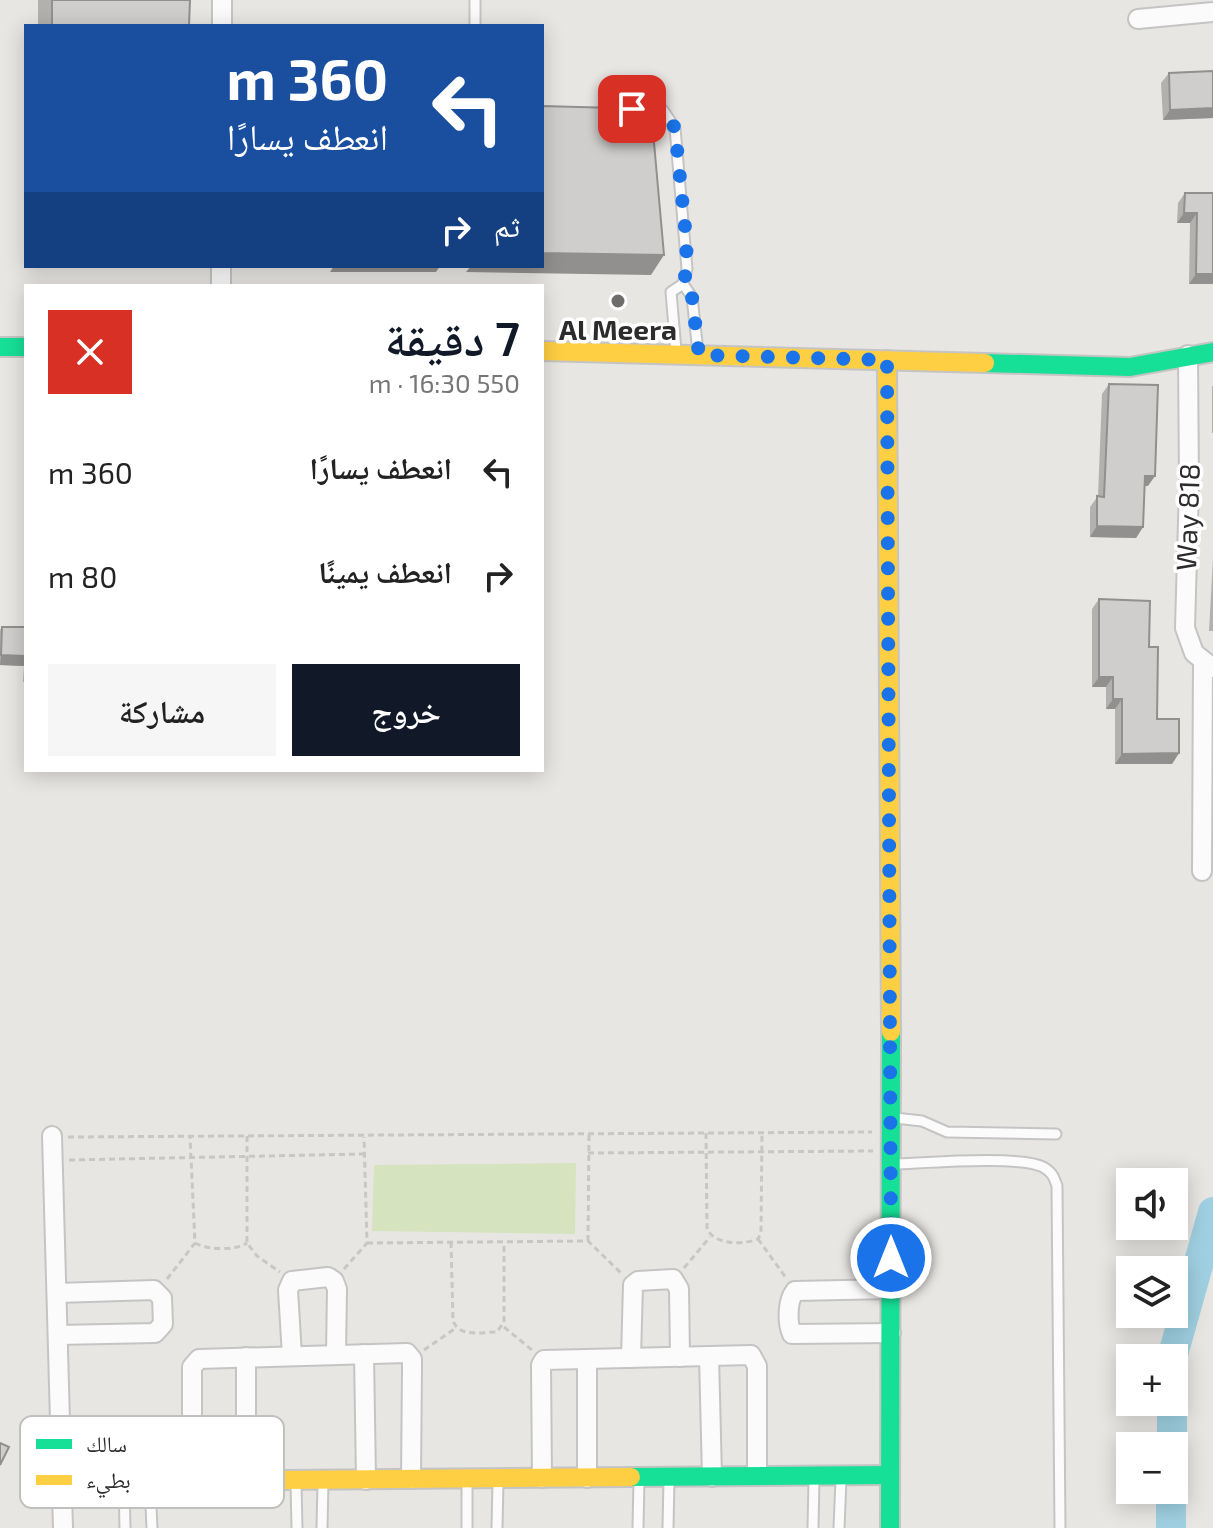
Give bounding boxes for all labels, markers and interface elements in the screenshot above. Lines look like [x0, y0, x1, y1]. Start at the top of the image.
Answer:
text: 360 m [226, 44, 388, 111]
icon: left [416, 56, 520, 160]
pin [598, 75, 666, 143]
icon: arrive [610, 87, 654, 131]
text: انعطف يسارًا [227, 114, 388, 157]
text: ثم [494, 207, 520, 243]
icon: right [434, 208, 478, 252]
marker: Al Meera [609, 292, 627, 310]
text: 7 دقيقة [385, 308, 520, 366]
button: close [48, 310, 132, 394]
place label: Al Meera [559, 312, 677, 346]
text: 550 m · 16:30 [369, 367, 520, 398]
text: انعطف يسارًا [310, 449, 452, 485]
icon: left [476, 450, 520, 494]
text: 360 m [48, 454, 133, 490]
street label: Way 818 [1168, 463, 1206, 571]
text: انعطف يمينًا [318, 553, 452, 589]
icon: right [476, 554, 520, 598]
text: 80 m [48, 558, 117, 594]
button: مشاركة [48, 664, 276, 756]
button: خروج [292, 664, 520, 756]
map controls [1116, 1168, 1188, 1504]
button: sound [1116, 1168, 1188, 1240]
position arrow [849, 1216, 933, 1300]
button: layers [1116, 1256, 1188, 1328]
button: + [1116, 1344, 1188, 1416]
legend [20, 1416, 284, 1508]
text: سالك [86, 1430, 127, 1456]
button: − [1116, 1432, 1188, 1504]
text: بطيء [86, 1466, 131, 1498]

